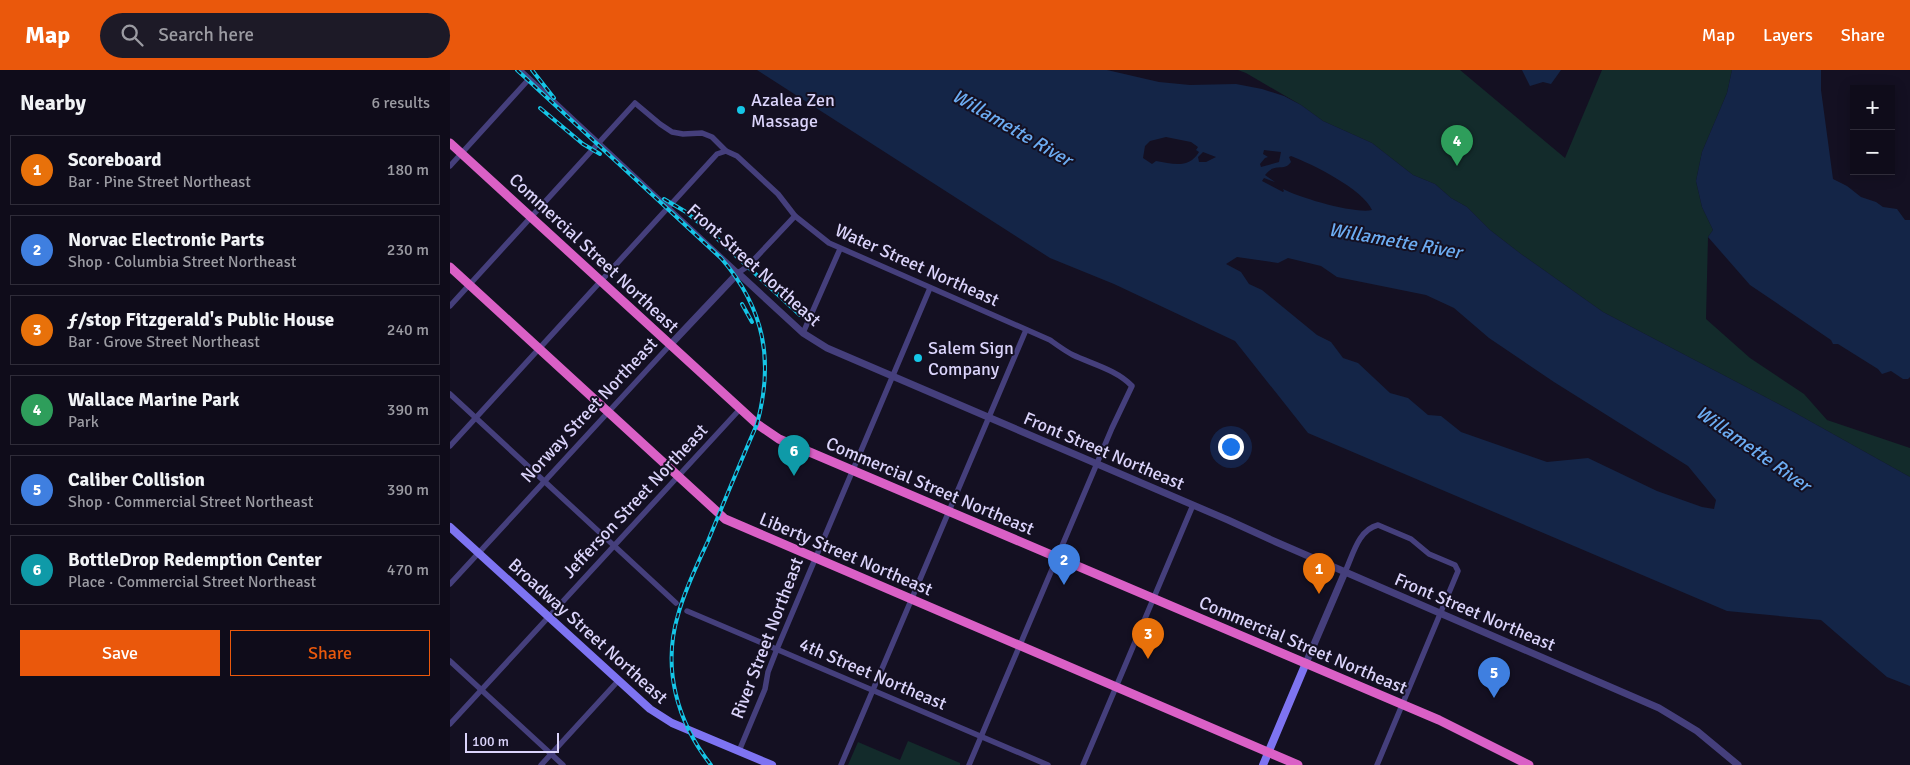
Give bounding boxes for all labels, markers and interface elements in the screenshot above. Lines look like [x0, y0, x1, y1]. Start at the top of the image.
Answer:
search box [100, 13, 450, 58]
text: Map [25, 20, 70, 50]
icon: search [118, 21, 146, 49]
text: Search here [158, 23, 254, 47]
text: Map [1702, 24, 1735, 46]
text: Layers [1763, 24, 1813, 46]
text: Share [1841, 24, 1885, 46]
water label: Willamette River [948, 84, 1079, 174]
map controls [1850, 85, 1895, 175]
button: + [1850, 85, 1895, 130]
place label: Azalea Zen Massage [751, 89, 835, 132]
text: Nearby [20, 90, 86, 116]
text: 6 results [371, 93, 430, 113]
marker: Azalea Zen Massage [735, 104, 747, 116]
pin: 4 [1441, 125, 1473, 166]
button: − [1850, 130, 1895, 175]
text: Scoreboard [68, 148, 161, 172]
text: 1 [33, 160, 41, 180]
text: 180 m [387, 160, 429, 180]
street label: Commercial Street Northeast [505, 169, 683, 337]
text: Bar · Pine Street Northeast [68, 172, 251, 192]
street label: Front Street Northeast [683, 199, 825, 331]
water label: Willamette River [1327, 217, 1466, 265]
street label: Water Street Northeast [832, 219, 1002, 311]
text: Norvac Electronic Parts [68, 228, 264, 252]
text: 2 [33, 240, 41, 260]
text: 230 m [387, 240, 429, 260]
text: Shop · Columbia Street Northeast [68, 252, 296, 272]
text: ƒ/stop Fitzgerald's Public House [68, 308, 334, 332]
text: 3 [33, 320, 41, 340]
text: 240 m [387, 320, 429, 340]
text: Bar · Grove Street Northeast [68, 332, 260, 352]
street label: Norway Street Northeast [516, 333, 662, 487]
place label: Salem Sign Company [928, 337, 1014, 380]
marker: Salem Sign Company [912, 352, 924, 364]
text: Wallace Marine Park [68, 388, 239, 412]
text: 4 [33, 400, 41, 420]
text: 390 m [387, 400, 429, 420]
water label: Willamette River [1691, 401, 1817, 499]
street label: Front Street Northeast [1020, 407, 1188, 495]
text: Park [68, 412, 99, 432]
street label: Jefferson Street Northeast [558, 419, 712, 583]
street label: Commercial Street Northeast [823, 432, 1037, 540]
your location [1218, 434, 1244, 460]
pin: 6 [778, 435, 810, 476]
text: Caliber Collision [68, 468, 205, 492]
text: 5 [33, 480, 41, 500]
text: 390 m [387, 480, 429, 500]
text: Shop · Commercial Street Northeast [68, 492, 313, 512]
street label: Liberty Street Northeast [756, 508, 936, 600]
pin: 2 [1048, 544, 1080, 585]
text: BottleDrop Redemption Center [68, 548, 322, 572]
pin: 1 [1303, 553, 1335, 594]
street label: Broadway Street Northeast [504, 554, 672, 708]
street label: River Street Northeast [726, 554, 808, 722]
text: 6 [33, 560, 41, 580]
text: 470 m [387, 560, 429, 580]
street label: Front Street Northeast [1391, 568, 1559, 656]
text: Place · Commercial Street Northeast [68, 572, 316, 592]
street label: Commercial Street Northeast [1196, 591, 1410, 699]
pin: 3 [1132, 618, 1164, 659]
button: Save [20, 630, 220, 676]
button: Share [230, 630, 430, 676]
street label: 4th Street Northeast [796, 633, 950, 715]
pin: 5 [1478, 657, 1510, 698]
scale bar [465, 730, 559, 753]
text: 100 m [472, 733, 509, 750]

